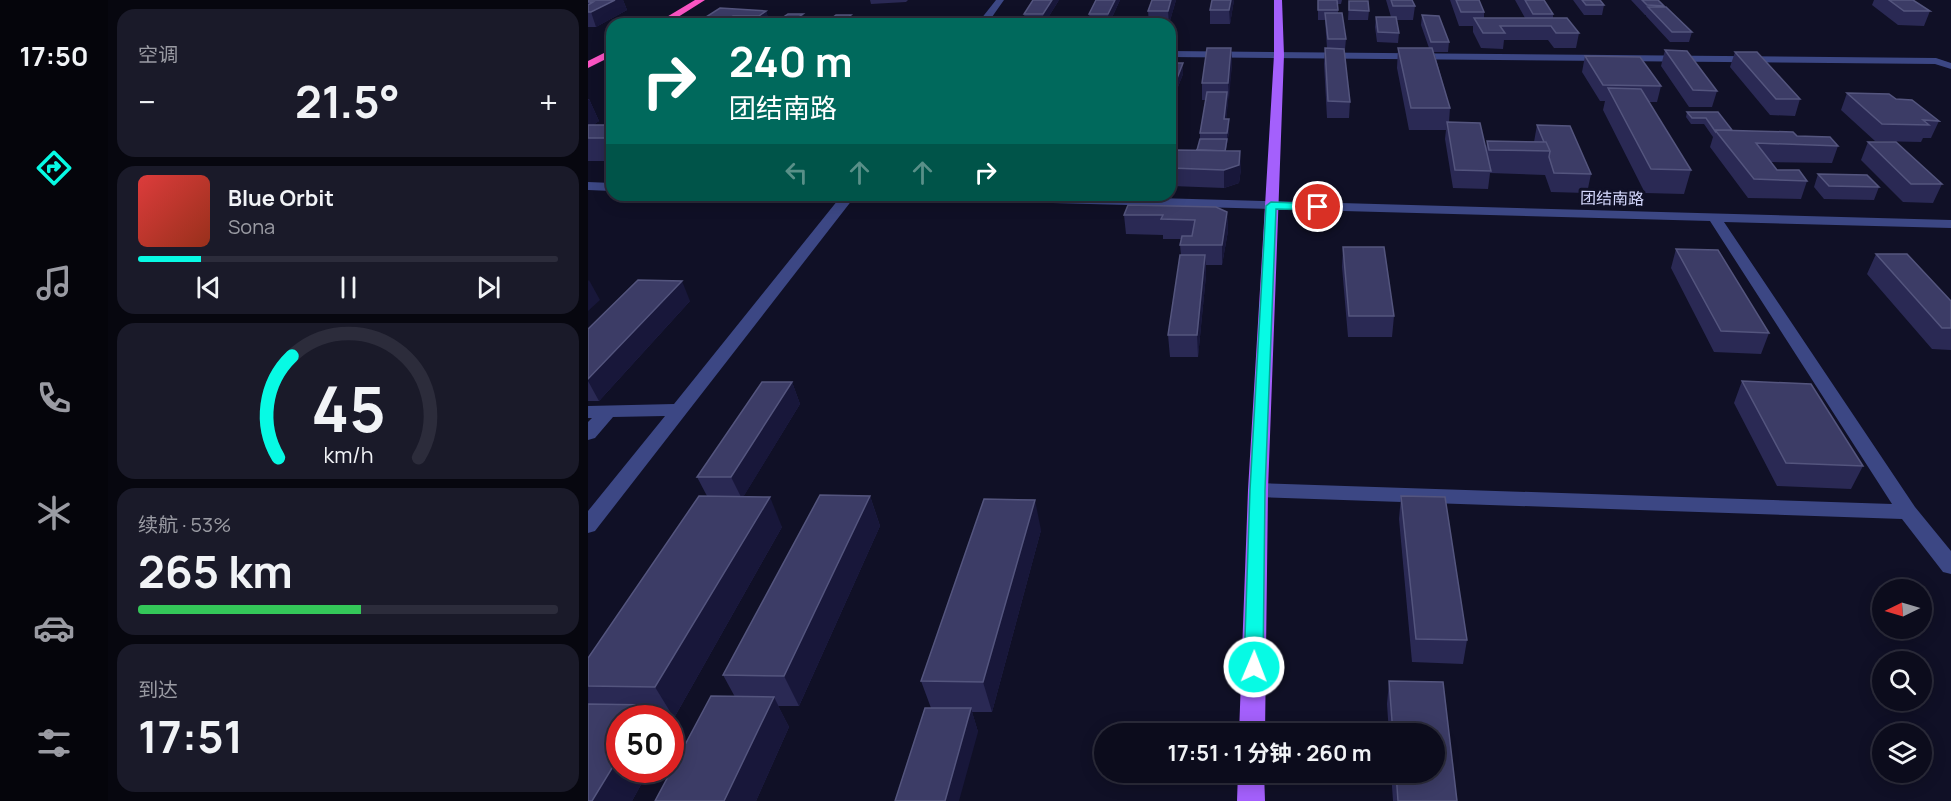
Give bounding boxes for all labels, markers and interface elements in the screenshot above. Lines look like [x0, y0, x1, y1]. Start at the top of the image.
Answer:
text: 240 m [729, 32, 853, 90]
text: 17:50 [19, 37, 89, 74]
text: 空调 [138, 41, 178, 68]
icon: right [630, 42, 708, 120]
text: 21.5° [295, 70, 400, 132]
text: − [138, 79, 156, 124]
text: + [539, 79, 558, 124]
text: 团结南路 [729, 89, 837, 126]
icon: directions [33, 147, 75, 189]
icon: left [780, 156, 813, 189]
icon: ahead [843, 156, 876, 189]
icon: ahead [906, 156, 939, 189]
icon: right [969, 156, 1002, 189]
pin [1292, 181, 1343, 232]
text: Blue Orbit [228, 183, 334, 213]
street label: 团结南路 [1580, 186, 1644, 210]
icon: arrive [1301, 190, 1334, 223]
text: Sona [228, 213, 275, 240]
icon: music [33, 262, 75, 304]
icon: previous [192, 271, 225, 304]
icon: pause [332, 271, 365, 304]
icon: next [472, 271, 505, 304]
text: 45 [311, 365, 385, 451]
icon: phone [33, 377, 75, 419]
text: km/h [323, 440, 373, 469]
icon: climate [33, 492, 75, 534]
text: 续航 · 53% [138, 511, 231, 538]
text: 265 km [138, 540, 293, 602]
north arrow [1872, 579, 1932, 639]
map controls [1872, 579, 1932, 783]
icon: car [33, 607, 75, 649]
position arrow [1222, 635, 1286, 699]
button: search [1872, 651, 1932, 711]
text: 到达 [138, 676, 178, 703]
text: 17:51 [138, 705, 243, 767]
speed limit sign: 50 [606, 705, 684, 783]
icon: filters [33, 722, 75, 764]
button: layers [1872, 723, 1932, 783]
text: 17:51 · 1 分钟 · 260 m [1167, 738, 1372, 768]

